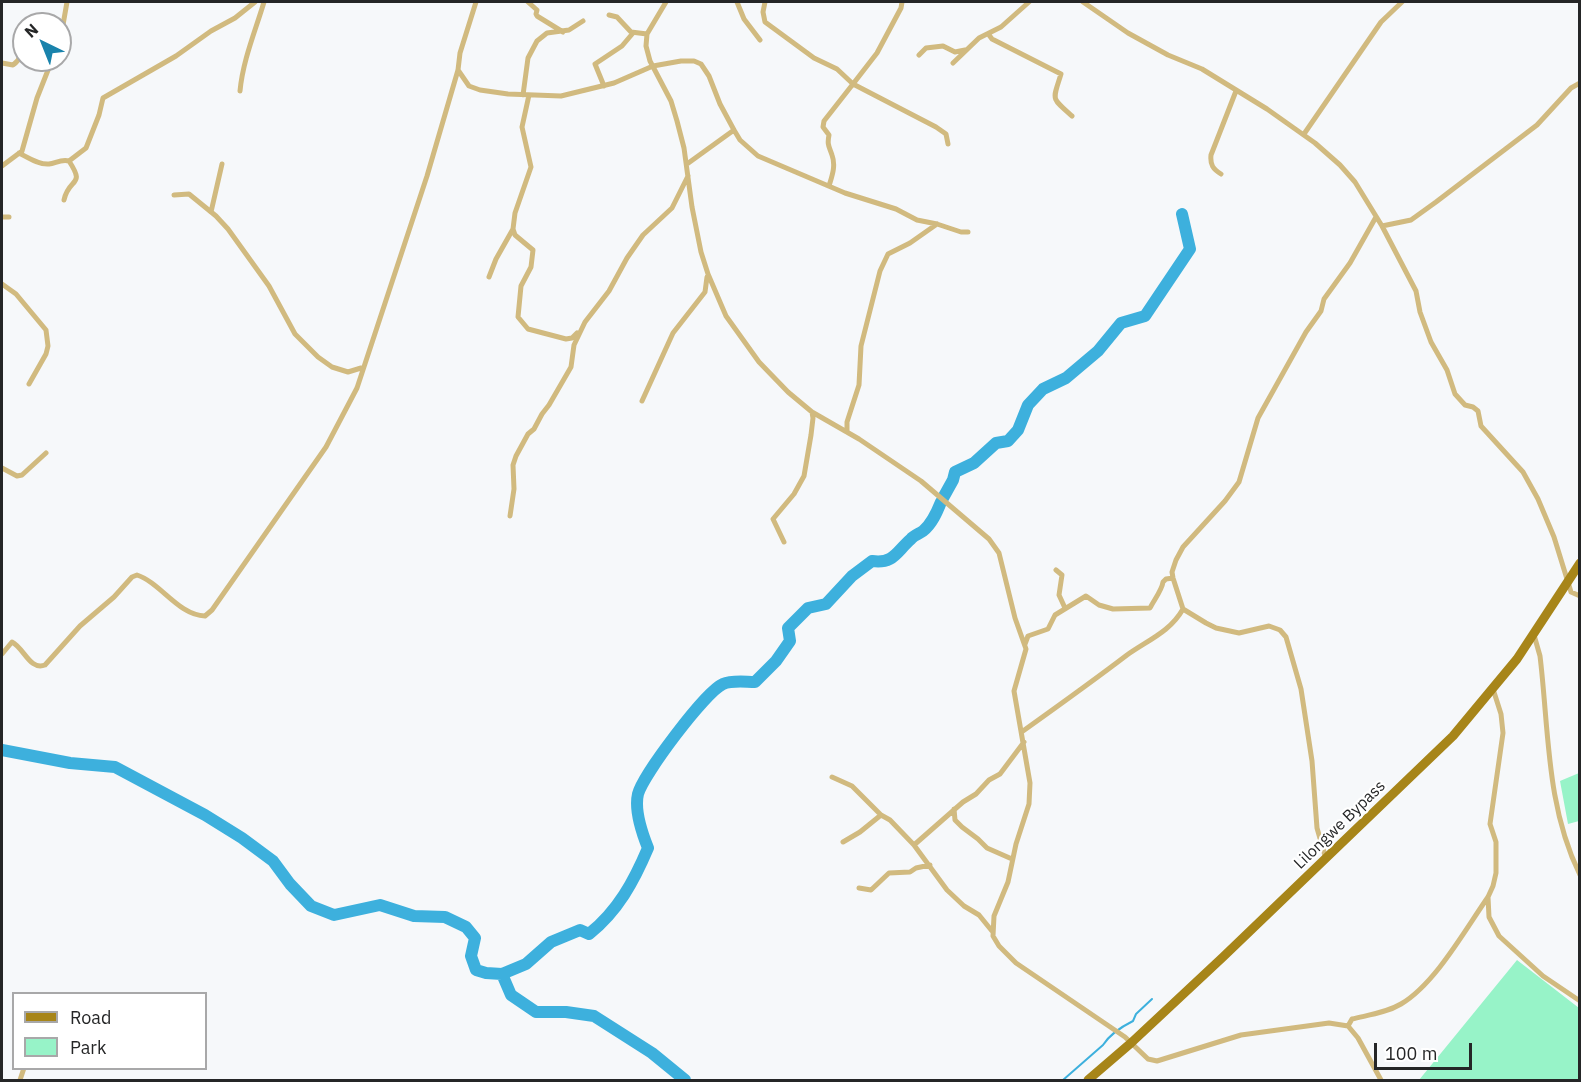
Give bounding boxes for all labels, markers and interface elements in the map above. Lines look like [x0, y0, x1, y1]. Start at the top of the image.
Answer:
north arrow [12, 12, 72, 72]
text: N [20, 19, 42, 42]
street label: Lilongwe Bypass [1290, 777, 1390, 873]
legend [12, 992, 207, 1070]
text: Road [70, 1006, 111, 1029]
scale bar [1377, 1031, 1474, 1069]
text: Park [70, 1036, 106, 1059]
text: 100 m [1385, 1042, 1437, 1065]

